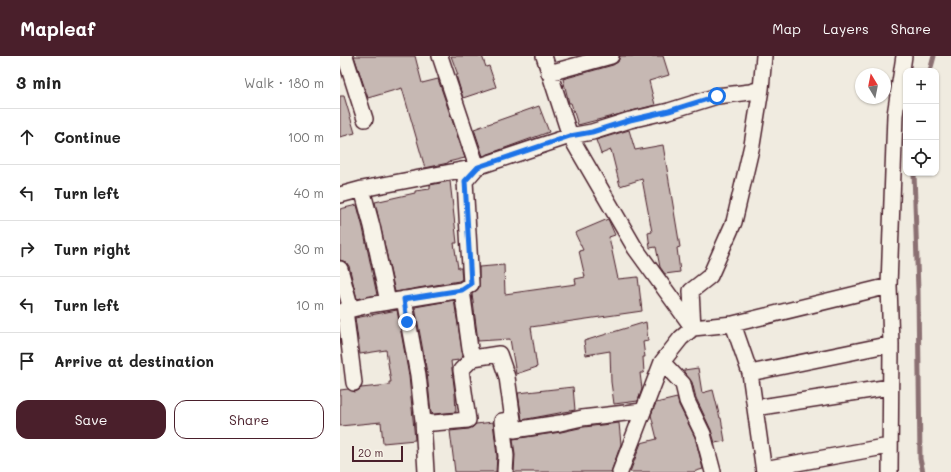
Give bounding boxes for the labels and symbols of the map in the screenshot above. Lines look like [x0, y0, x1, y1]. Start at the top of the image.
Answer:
north arrow [855, 68, 891, 104]
route start [708, 87, 726, 105]
route end [398, 313, 416, 331]
scale bar [352, 444, 403, 463]

